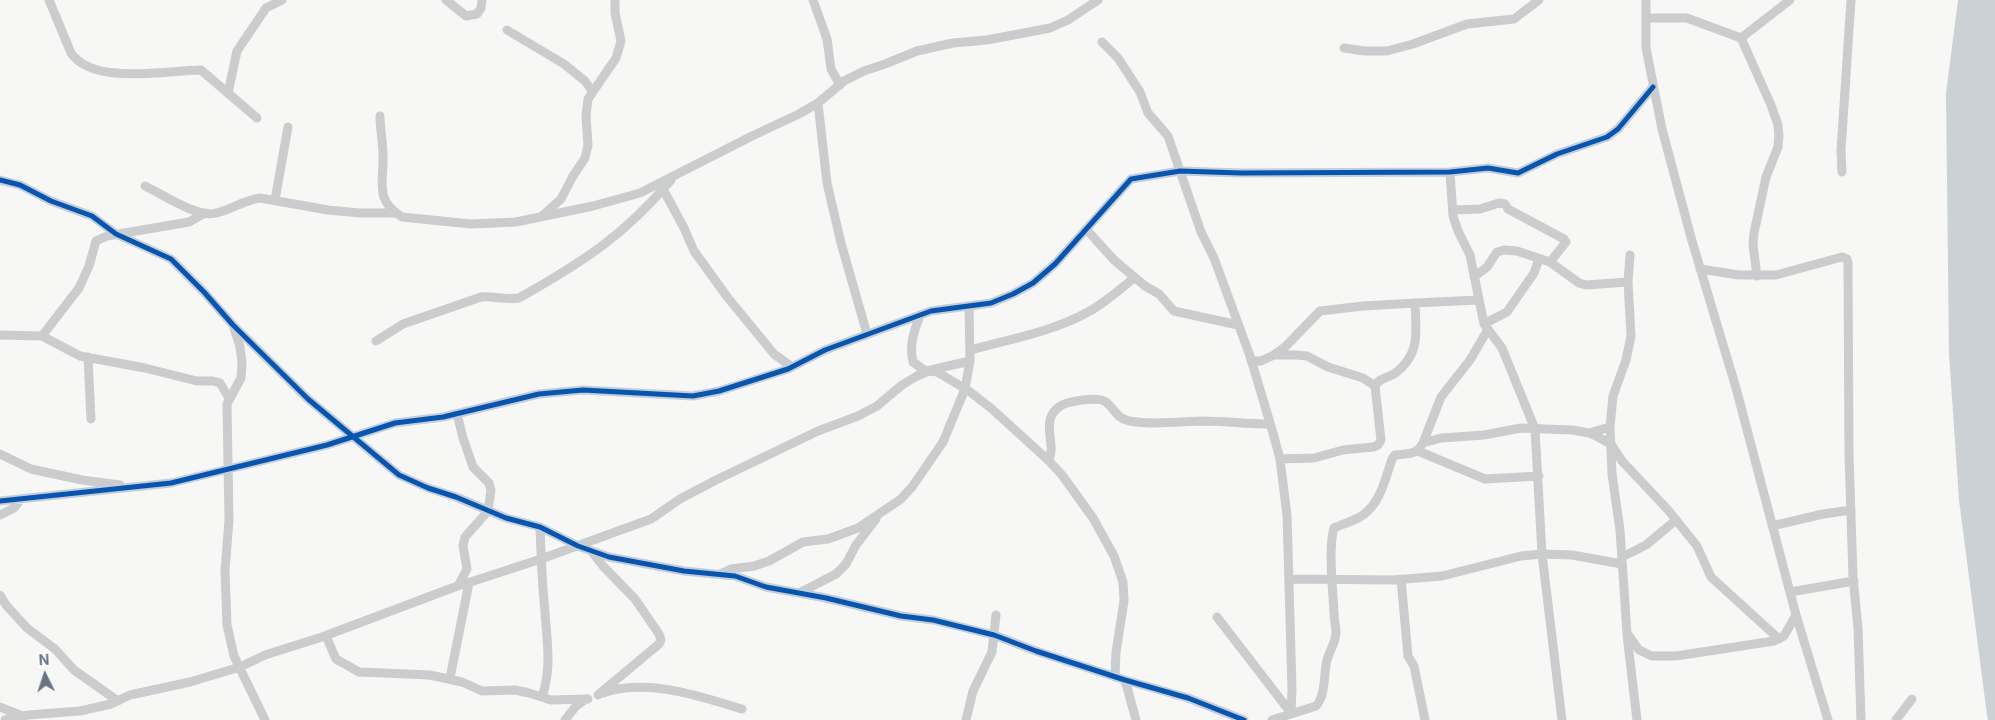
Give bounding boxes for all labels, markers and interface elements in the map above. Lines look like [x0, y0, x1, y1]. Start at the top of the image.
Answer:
north arrow [20, 650, 70, 700]
text: N [38, 651, 50, 668]

